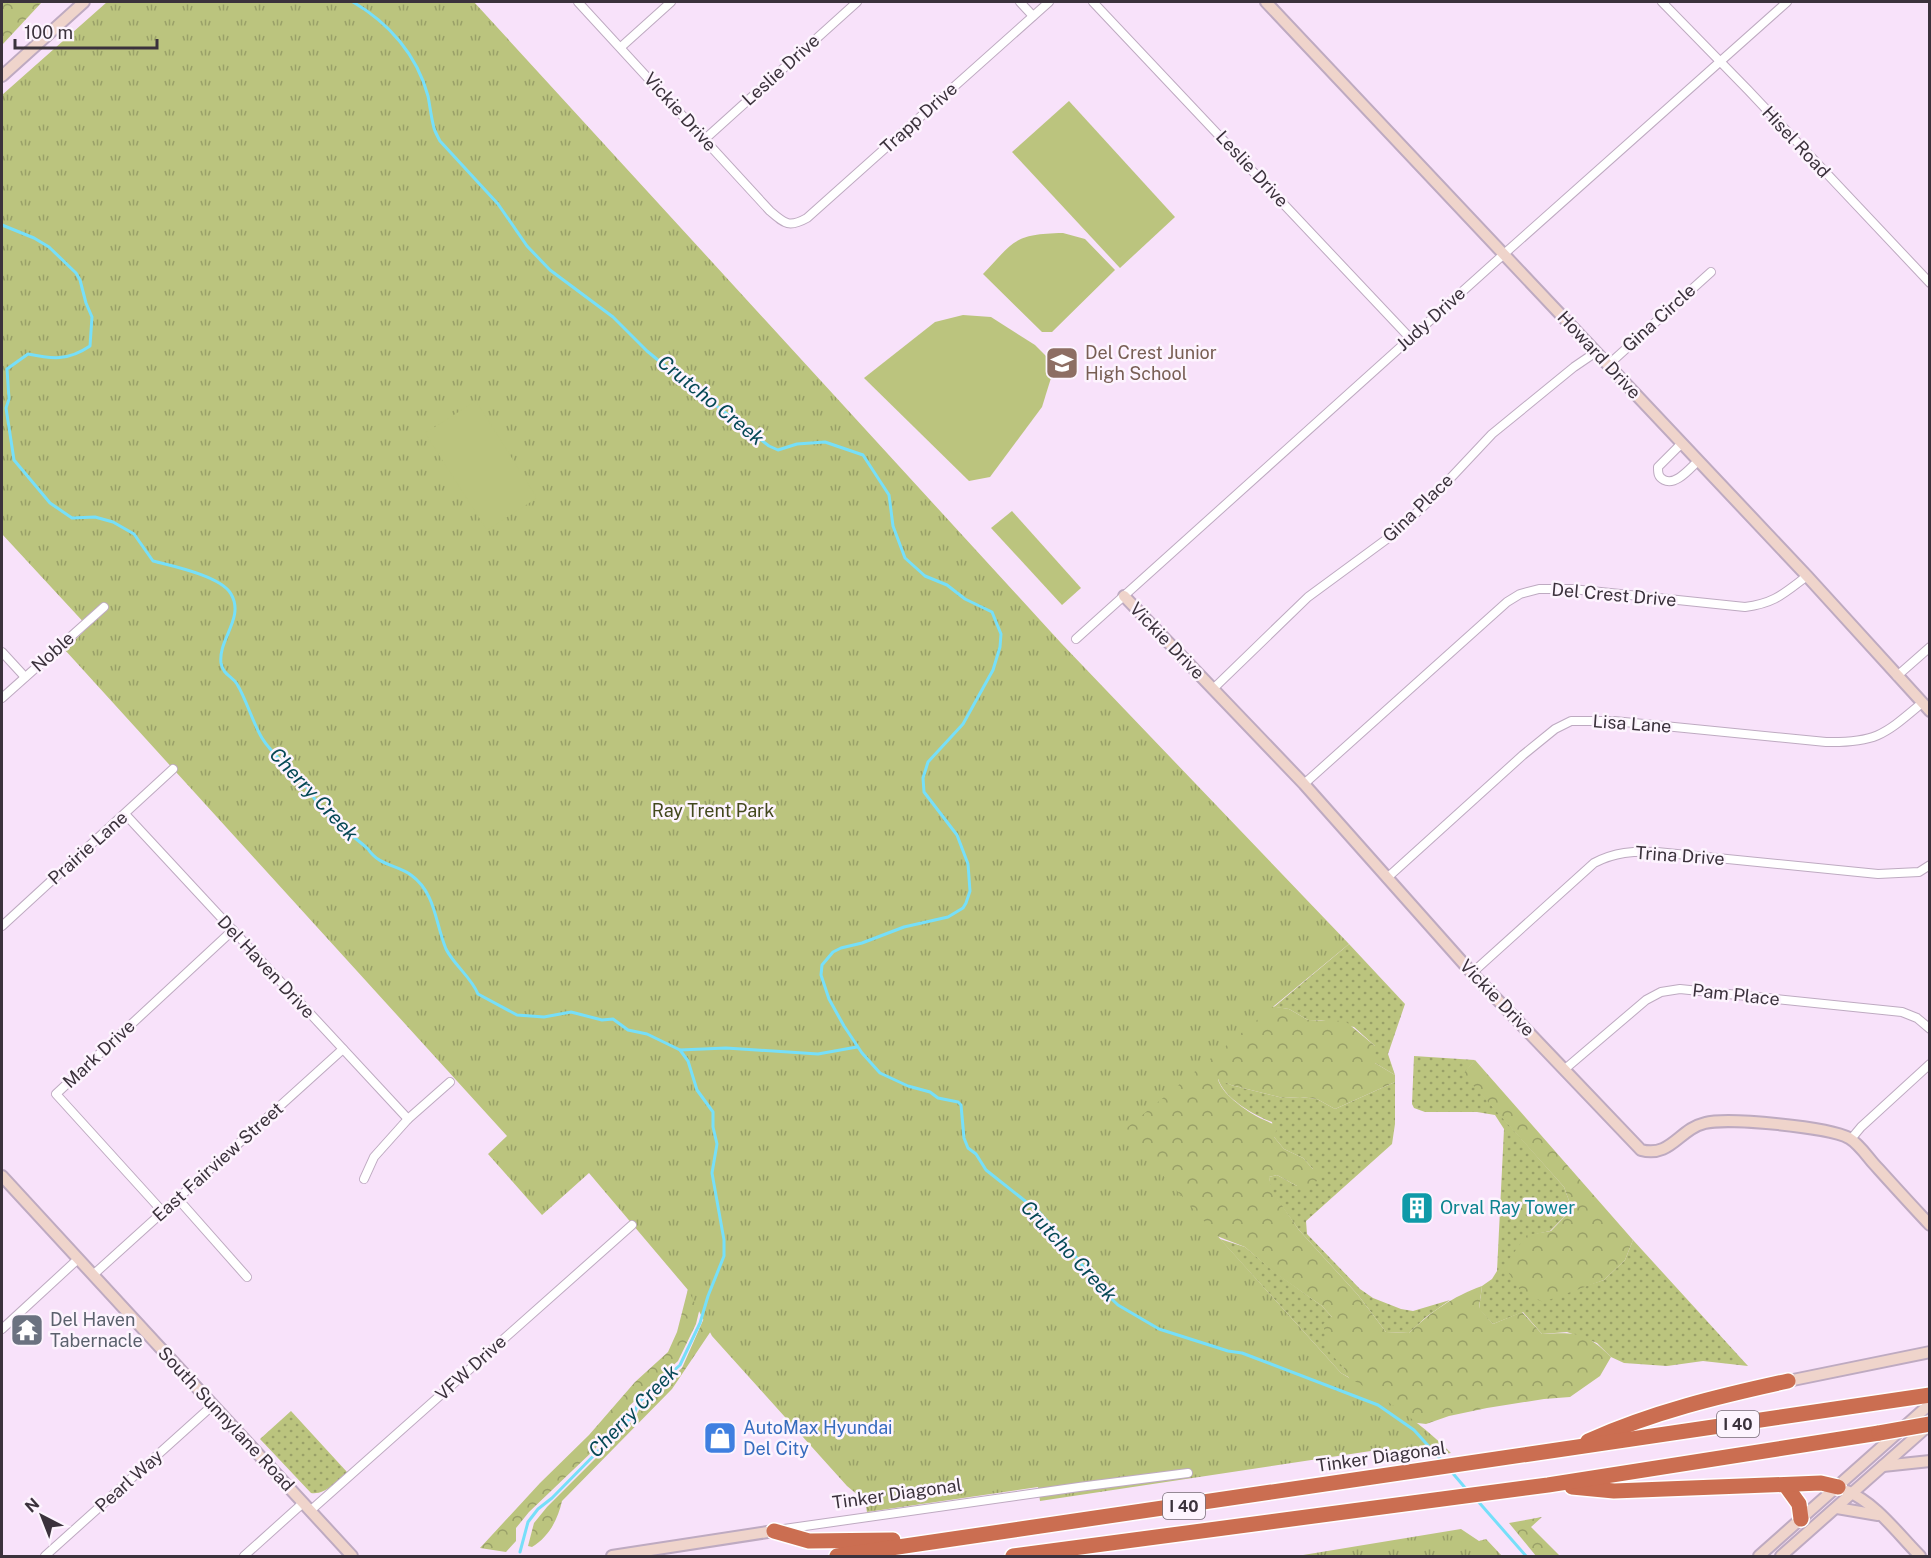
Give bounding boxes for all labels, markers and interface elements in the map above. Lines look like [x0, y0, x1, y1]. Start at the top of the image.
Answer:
scale bar [15, 12, 158, 50]
text: 100 m [24, 22, 73, 43]
street label: Leslie Drive [738, 29, 824, 110]
street label: Vickie Drive [640, 68, 721, 155]
street label: Trapp Drive [876, 78, 961, 157]
street label: Hisel Road [1758, 102, 1835, 182]
street label: Leslie Drive [1212, 126, 1293, 211]
street label: Gina Circle [1618, 279, 1700, 356]
street label: Judy Drive [1392, 282, 1469, 355]
street label: Howard Drive [1553, 306, 1645, 403]
place label: Del Crest Junior High School [1085, 342, 1217, 384]
school or university icon: Del Crest Junior High School [1044, 345, 1080, 381]
water label: Crutcho Creek [653, 350, 769, 450]
street label: Gina Place [1378, 469, 1457, 546]
street label: Del Crest Drive [1551, 579, 1677, 610]
street label: Vickie Drive [1126, 598, 1209, 683]
street label: Noble [27, 627, 78, 676]
street label: Lisa Lane [1592, 710, 1672, 737]
water label: Cherry Creek [265, 742, 364, 846]
park label: Ray Trent Park [652, 800, 774, 821]
street label: Prairie Lane [44, 807, 132, 889]
street label: Trina Drive [1635, 842, 1725, 869]
street label: Del Haven Drive [213, 911, 319, 1022]
street label: Vickie Drive [1456, 955, 1539, 1040]
street label: Pam Place [1691, 979, 1781, 1010]
street label: Mark Drive [58, 1015, 139, 1092]
street label: East Fairview Street [148, 1098, 287, 1226]
building icon: Orval Ray Tower [1399, 1190, 1435, 1226]
water label: Crutcho Creek [1016, 1195, 1122, 1307]
place label: Orval Ray Tower [1440, 1197, 1575, 1218]
place label: Del Haven Tabernacle [50, 1309, 143, 1351]
temple icon: Del Haven Tabernacle [9, 1312, 45, 1348]
street label: VFW Drive [431, 1331, 510, 1405]
street label: South Sunnylane Road [154, 1342, 299, 1495]
water label: Cherry Creek [583, 1360, 683, 1462]
road number: I 40 [1717, 1411, 1759, 1437]
place label: AutoMax Hyundai Del City [743, 1417, 893, 1459]
shop icon: AutoMax Hyundai Del City [702, 1420, 738, 1456]
street label: Tinker Diagonal [1315, 1437, 1447, 1476]
street label: Pearl Way [91, 1445, 167, 1516]
street label: Tinker Diagonal [831, 1474, 963, 1513]
north arrow [12, 1486, 72, 1546]
road number: I 40 [1163, 1493, 1205, 1519]
text: N [21, 1494, 43, 1516]

